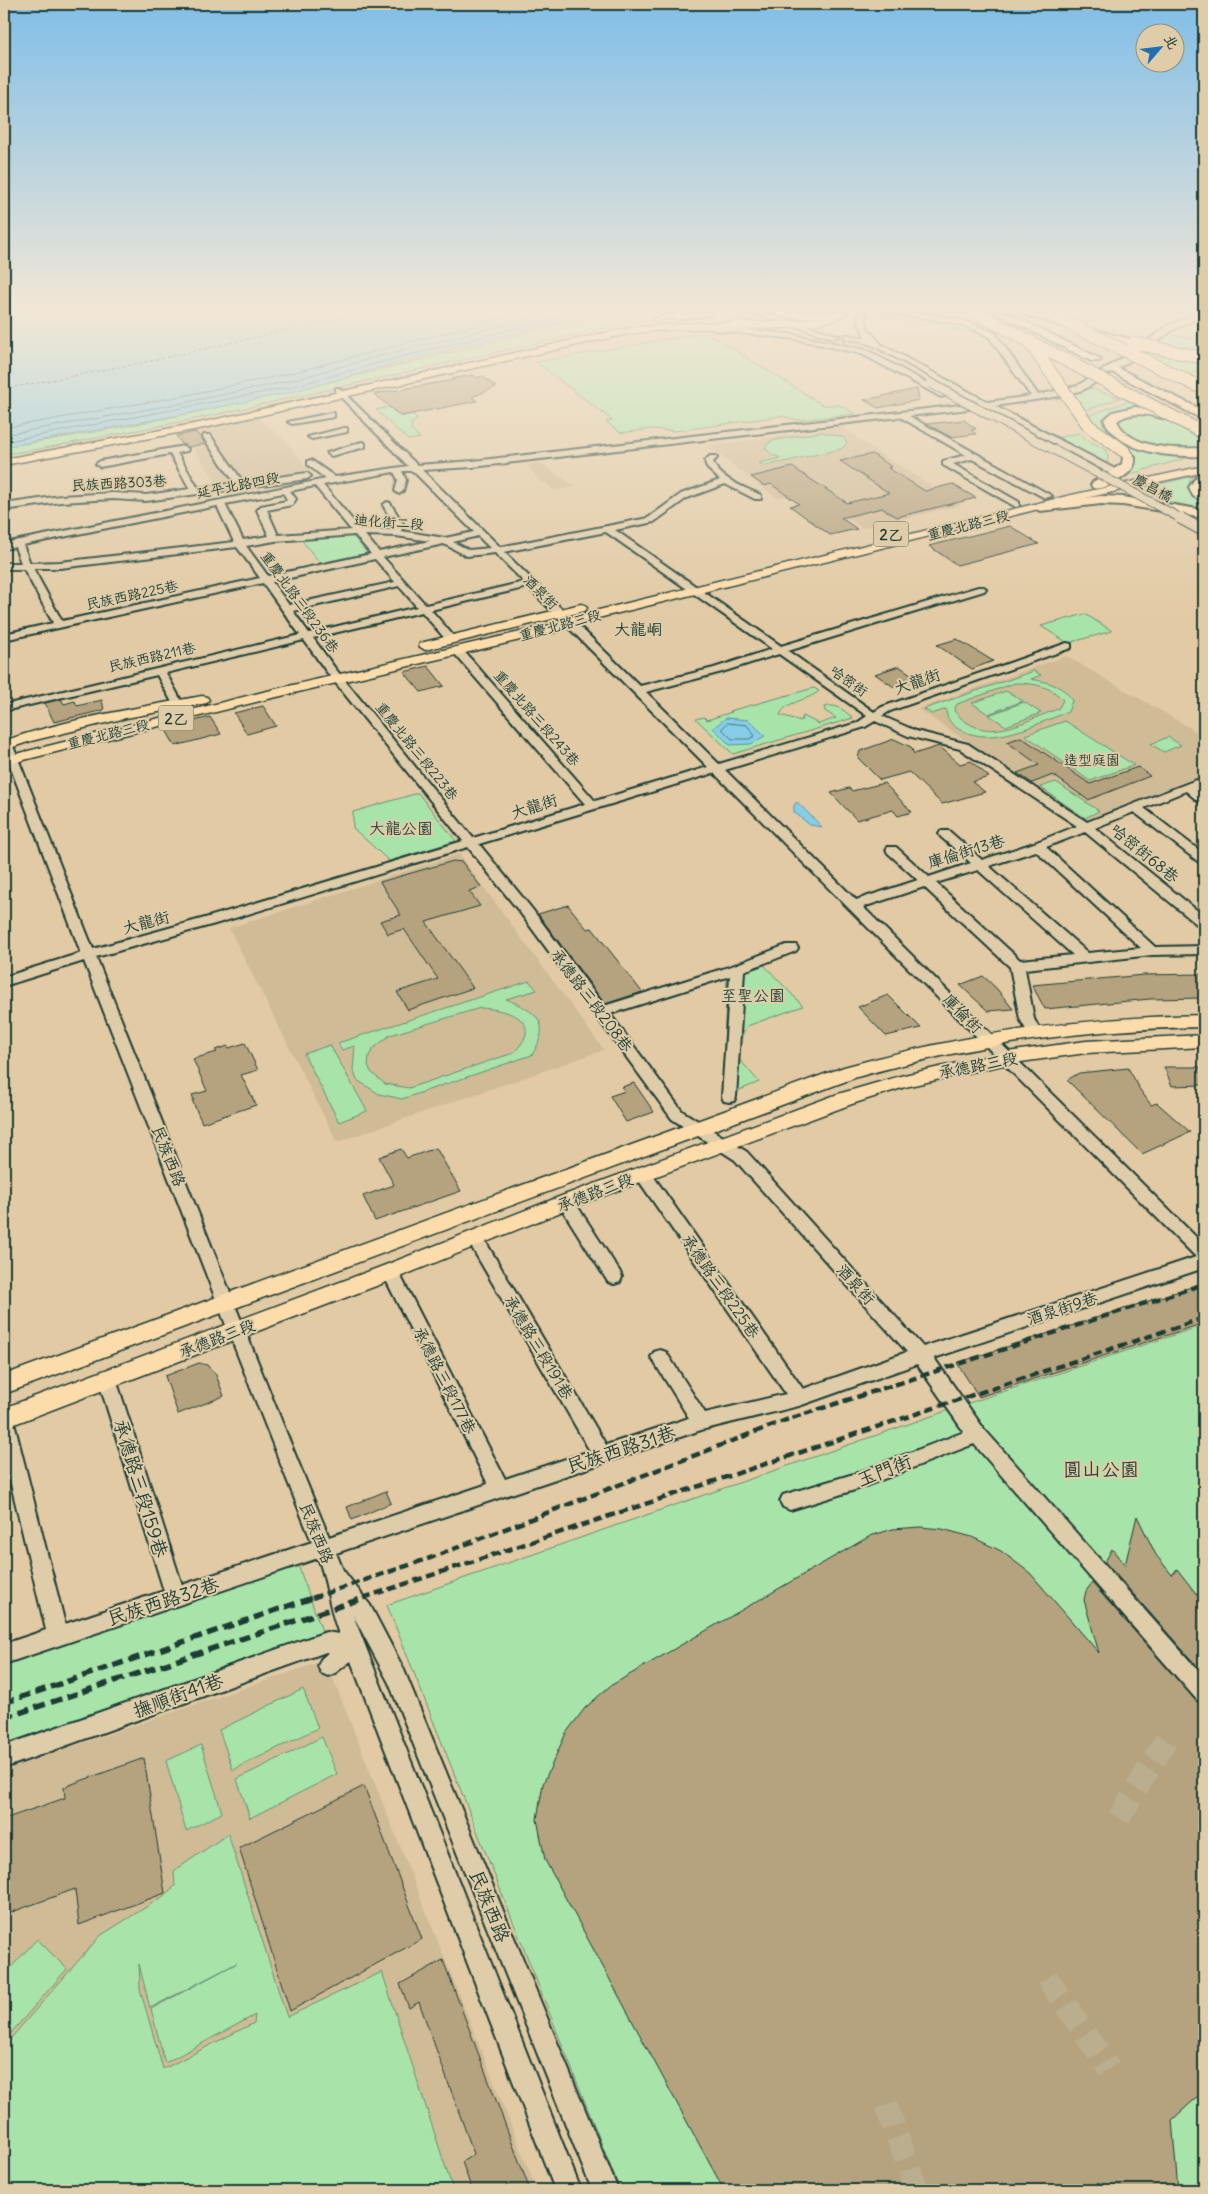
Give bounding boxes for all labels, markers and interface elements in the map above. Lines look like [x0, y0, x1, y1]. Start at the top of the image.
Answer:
north arrow [1136, 22, 1186, 72]
text: 北 [1160, 31, 1183, 52]
street label: 延平北路四段 [195, 468, 281, 502]
street label: 慶昌橋 [1130, 470, 1176, 506]
street label: 民族西路303巷 [71, 471, 168, 494]
street label: 重慶北路三段 [925, 506, 1011, 544]
street label: 迪化街二段 [353, 511, 425, 533]
road number: 2乙 [874, 522, 908, 546]
street label: 重慶北路三段236巷 [257, 547, 344, 657]
street label: 酒泉街 [520, 571, 562, 613]
street label: 民族西路225巷 [84, 576, 181, 614]
street label: 重慶北路三段 [517, 605, 603, 645]
district label: 大龍峒 [614, 619, 662, 639]
street label: 民族西路211巷 [107, 638, 198, 676]
street label: 哈密街 [827, 662, 871, 700]
street label: 大龍街 [891, 664, 943, 698]
street label: 重慶北路三段243巷 [490, 666, 584, 771]
street label: 重慶北路三段223巷 [372, 698, 463, 805]
road number: 2乙 [158, 706, 194, 730]
street label: 重慶北路三段 [65, 715, 151, 753]
park label: 造型庭園 [1064, 751, 1120, 769]
street label: 大龍街 [508, 789, 560, 823]
park label: 大龍公園 [369, 818, 433, 838]
street label: 哈密街68巷 [1107, 819, 1183, 887]
street label: 庫倫街13巷 [925, 830, 1007, 872]
street label: 大龍街 [120, 906, 172, 938]
street label: 承德路三段208巷 [547, 944, 637, 1056]
park label: 至聖公園 [721, 985, 785, 1005]
street label: 庫倫街 [939, 989, 987, 1037]
street label: 承德路三段 [937, 1048, 1019, 1082]
street label: 民族西路 [148, 1123, 190, 1189]
street label: 承德路三段 [554, 1168, 636, 1216]
street label: 承德路三段225巷 [678, 1230, 764, 1342]
street label: 酒泉街 [833, 1259, 879, 1309]
street label: 酒泉街9巷 [1024, 1287, 1100, 1329]
street label: 承德路三段191巷 [500, 1291, 578, 1403]
street label: 承德路三段 [176, 1314, 258, 1362]
street label: 承德路三段177巷 [409, 1323, 481, 1437]
street label: 承德路三段159巷 [109, 1416, 173, 1560]
street label: 民族西路31巷 [563, 1420, 679, 1478]
street label: 玉門街 [853, 1449, 915, 1491]
park label: 圓山公園 [1063, 1457, 1139, 1481]
street label: 民族西路 [296, 1500, 338, 1566]
street label: 民族西路32巷 [104, 1572, 222, 1630]
street label: 撫順街41巷 [130, 1668, 226, 1722]
street label: 民族西路 [465, 1866, 515, 1946]

